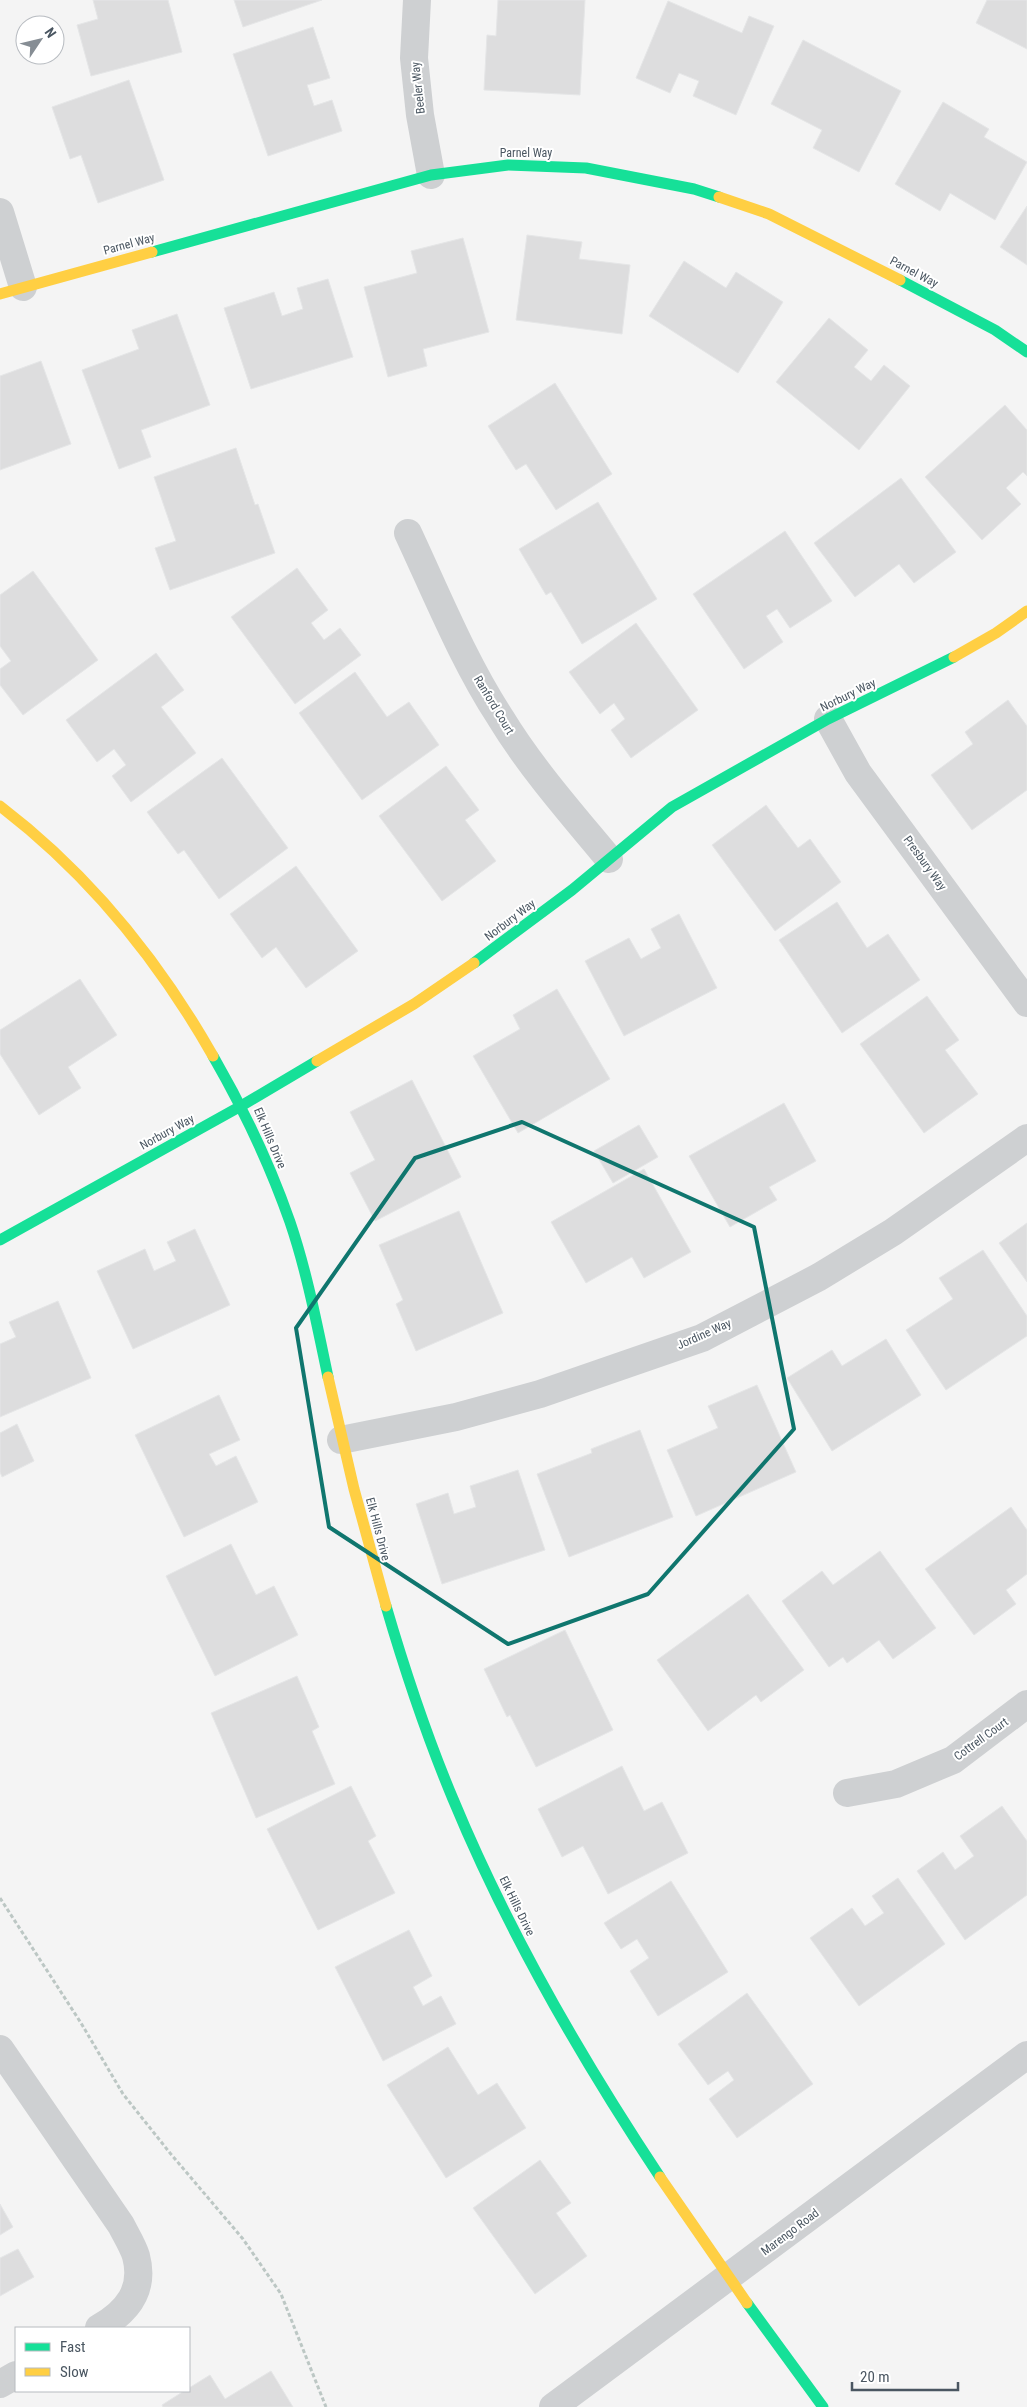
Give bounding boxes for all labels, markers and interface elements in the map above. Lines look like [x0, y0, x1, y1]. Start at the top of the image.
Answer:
north arrow [15, 15, 65, 65]
text: N [42, 24, 60, 41]
street label: Beeler Way [408, 61, 428, 115]
street label: Parnel Way [500, 146, 552, 160]
street label: Parnel Way [102, 230, 156, 258]
street label: Parnel Way [888, 253, 940, 291]
street label: Ranford Court [471, 673, 517, 737]
street label: Norbury Way [818, 676, 878, 714]
street label: Presbury Way [900, 833, 950, 893]
street label: Norbury Way [482, 896, 538, 944]
street label: Elk Hills Drive [251, 1105, 289, 1171]
street label: Norbury Way [137, 1111, 197, 1153]
street label: Jordine Way [675, 1316, 733, 1352]
street label: Elk Hills Drive [363, 1496, 393, 1562]
street label: Cottrell Court [951, 1714, 1011, 1763]
street label: Elk Hills Drive [497, 1874, 538, 1938]
street label: Marengo Road [758, 2206, 822, 2258]
legend [15, 2327, 190, 2392]
text: Fast [60, 2338, 85, 2356]
scale bar [852, 2360, 958, 2392]
text: Slow [60, 2363, 89, 2381]
text: 20 m [860, 2368, 890, 2386]

